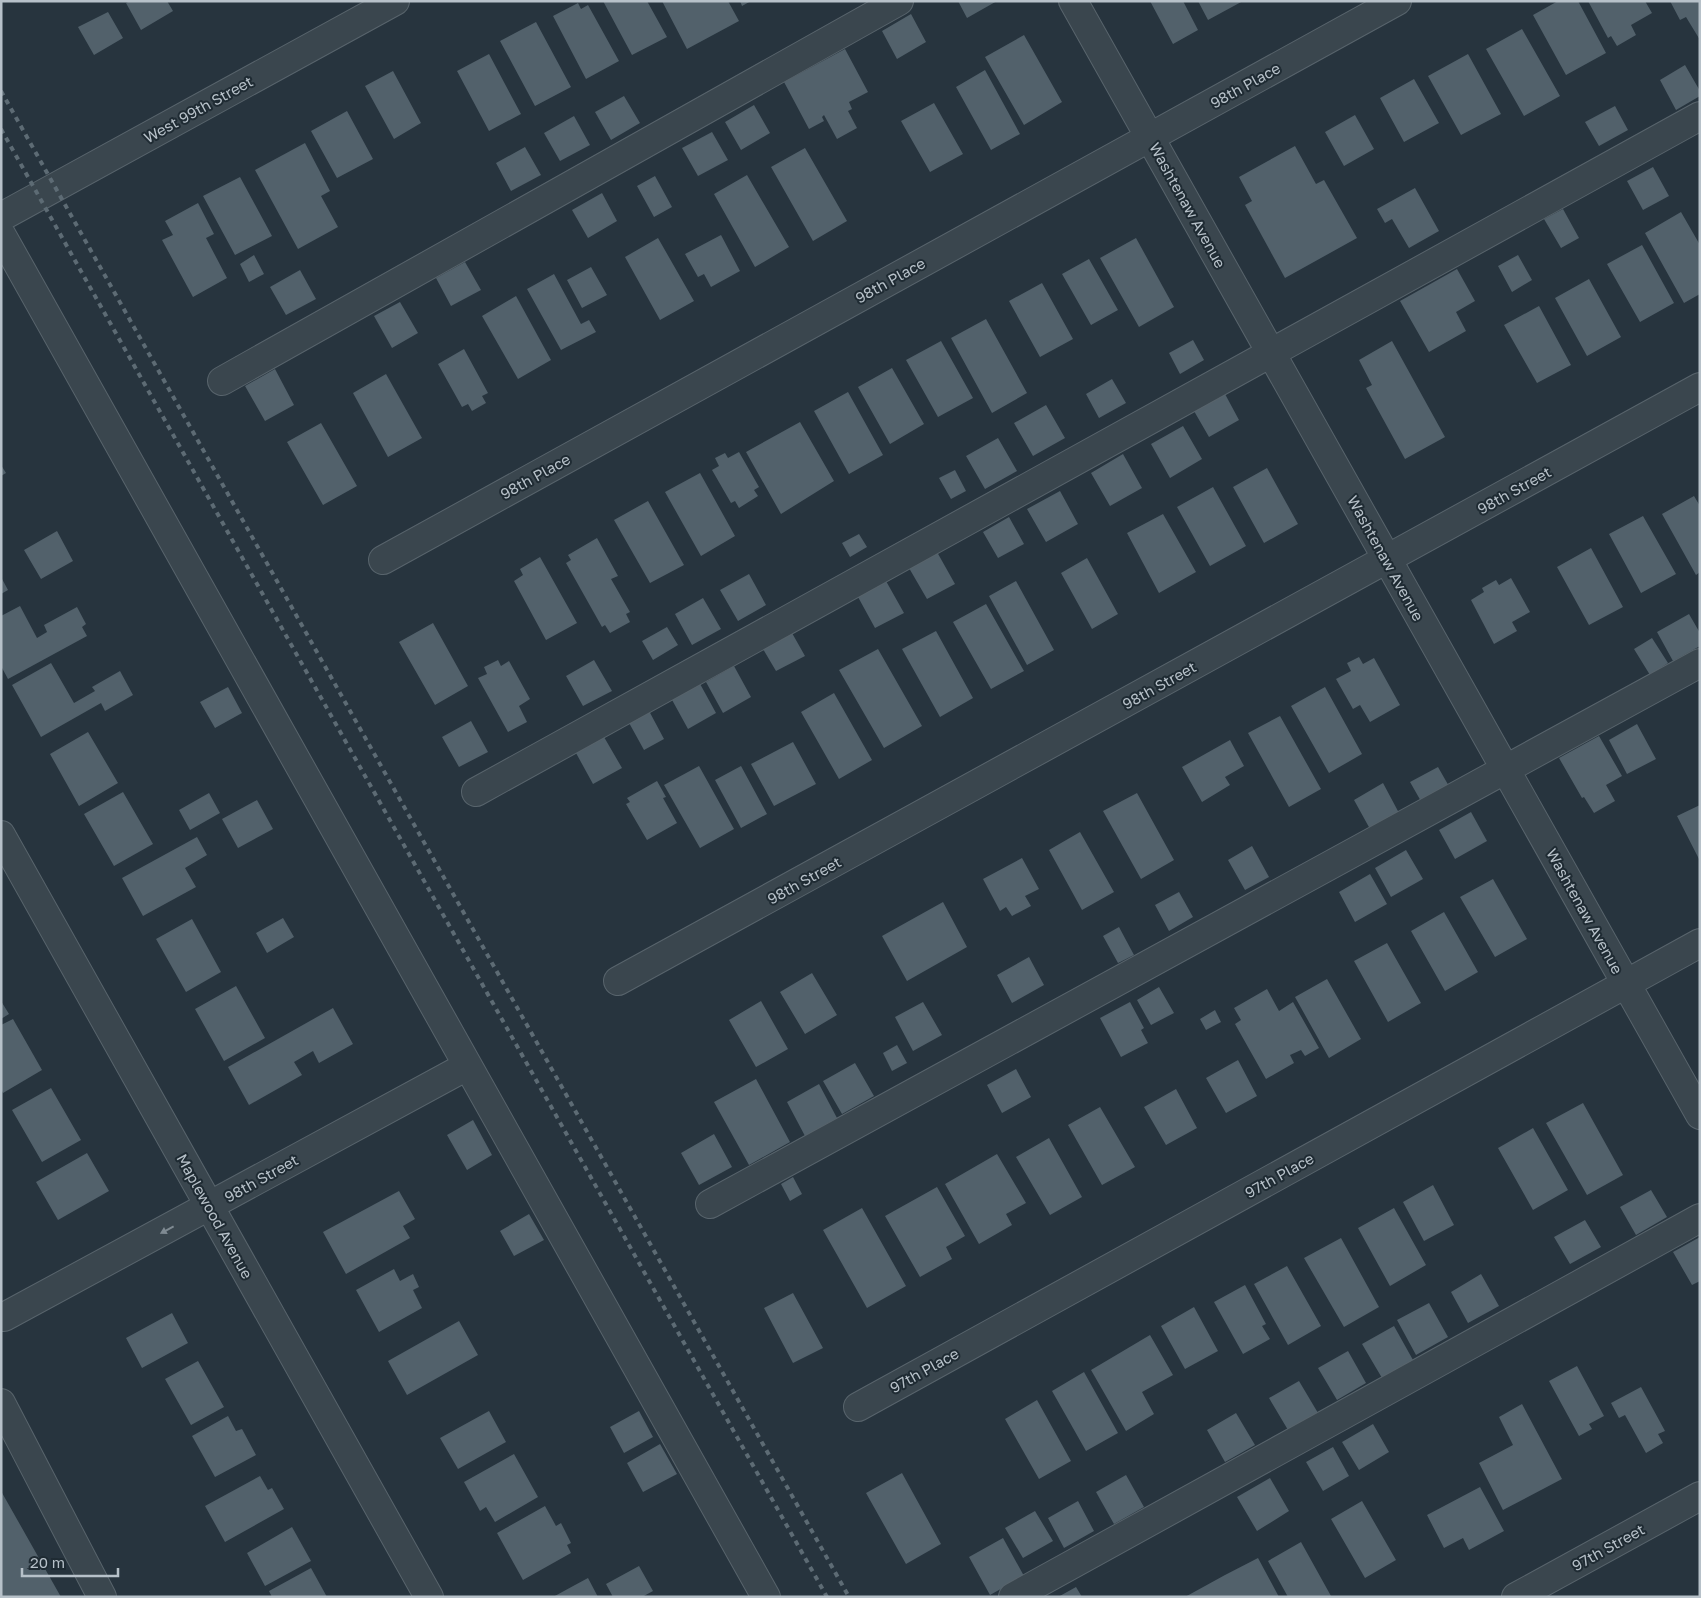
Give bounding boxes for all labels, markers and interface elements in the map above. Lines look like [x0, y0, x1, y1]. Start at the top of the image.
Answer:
street label: 98th Place [1207, 58, 1283, 112]
street label: West 99th Street [140, 72, 256, 146]
street label: Washtenaw Avenue [1146, 139, 1230, 271]
street label: 98th Place [852, 253, 928, 307]
street label: 98th Place [497, 449, 573, 503]
street label: 98th Street [1474, 462, 1554, 518]
street label: Washtenaw Avenue [1344, 492, 1428, 624]
street label: 98th Street [1119, 657, 1199, 713]
street label: Washtenaw Avenue [1543, 845, 1627, 977]
street label: 98th Street [764, 852, 844, 908]
street label: 97th Place [1241, 1149, 1317, 1201]
street label: 98th Street [221, 1150, 301, 1206]
street label: Maplewood Avenue [173, 1151, 257, 1282]
one-way arrow [160, 1225, 174, 1234]
street label: 97th Place [886, 1344, 962, 1396]
street label: 97th Street [1568, 1520, 1648, 1574]
scale bar [22, 1546, 119, 1578]
text: 20 m [30, 1553, 65, 1571]

